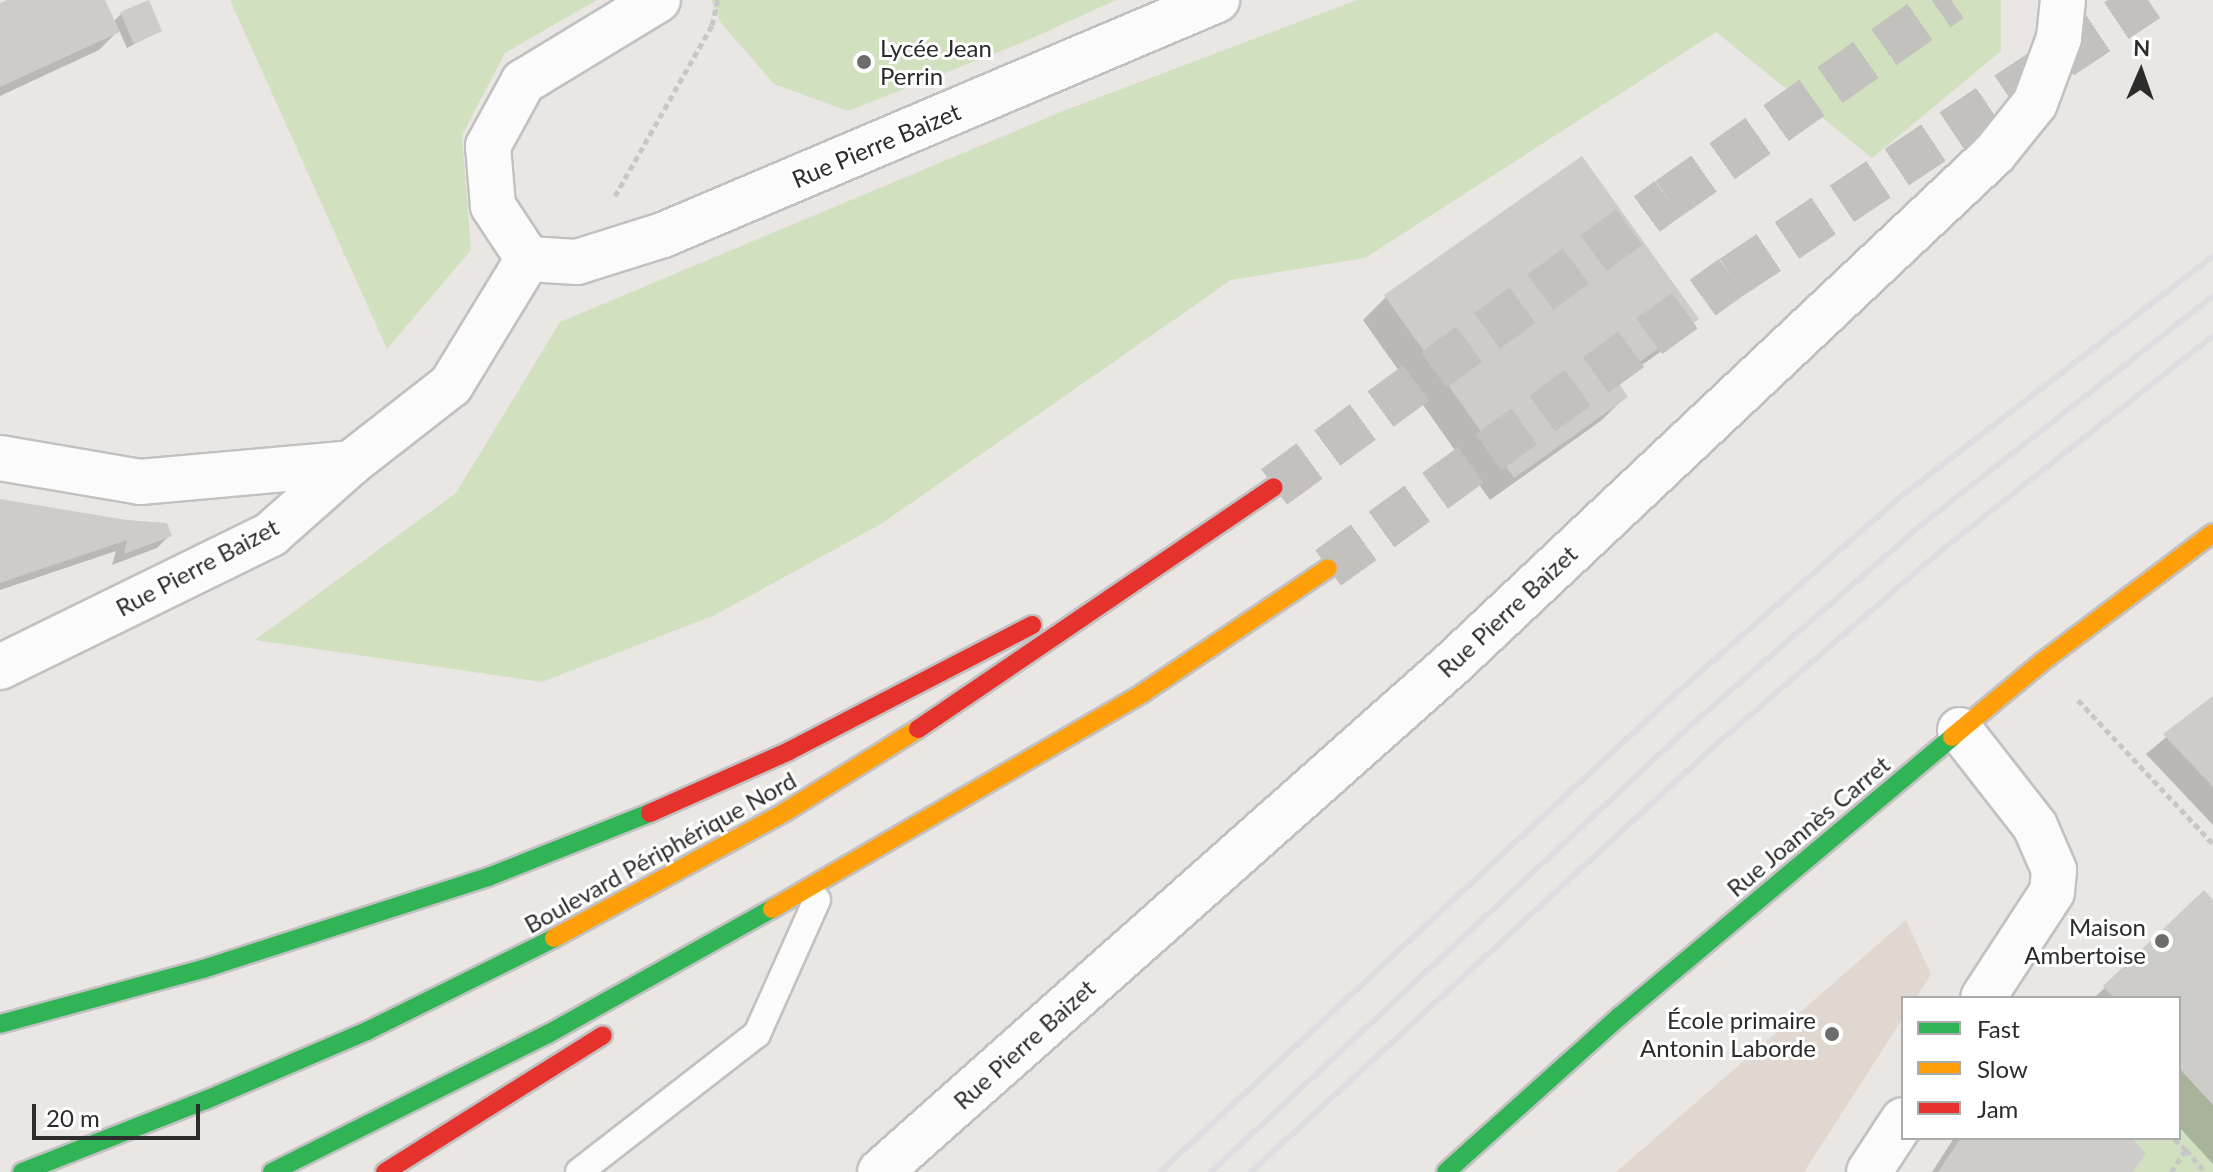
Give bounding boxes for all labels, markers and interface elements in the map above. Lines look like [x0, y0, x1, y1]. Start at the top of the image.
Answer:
north arrow [2101, 32, 2181, 112]
place label: Lycée Jean Perrin [880, 34, 993, 90]
text: N [2133, 34, 2151, 61]
marker: Lycée Jean Perrin [855, 53, 873, 71]
street label: Rue Pierre Baizet [787, 97, 965, 193]
street label: Rue Pierre Baizet [111, 512, 283, 622]
street label: Rue Pierre Baizet [1431, 539, 1583, 683]
street label: Rue Joannès Carret [1721, 749, 1895, 903]
street label: Boulevard Périphérique Nord [519, 765, 801, 939]
place label: Maison Ambertoise [2024, 913, 2146, 969]
marker: Maison Ambertoise [2153, 932, 2171, 950]
street label: Rue Pierre Baizet [947, 973, 1101, 1115]
legend [1901, 996, 2181, 1140]
place label: École primaire Antonin Laborde [1640, 1006, 1816, 1062]
text: Fast [1977, 1014, 2020, 1043]
marker: École primaire Antonin Laborde [1823, 1025, 1841, 1043]
text: Slow [1977, 1054, 2028, 1083]
scale bar [36, 1088, 204, 1138]
text: Jam [1977, 1094, 2018, 1123]
text: 20 m [46, 1103, 100, 1132]

